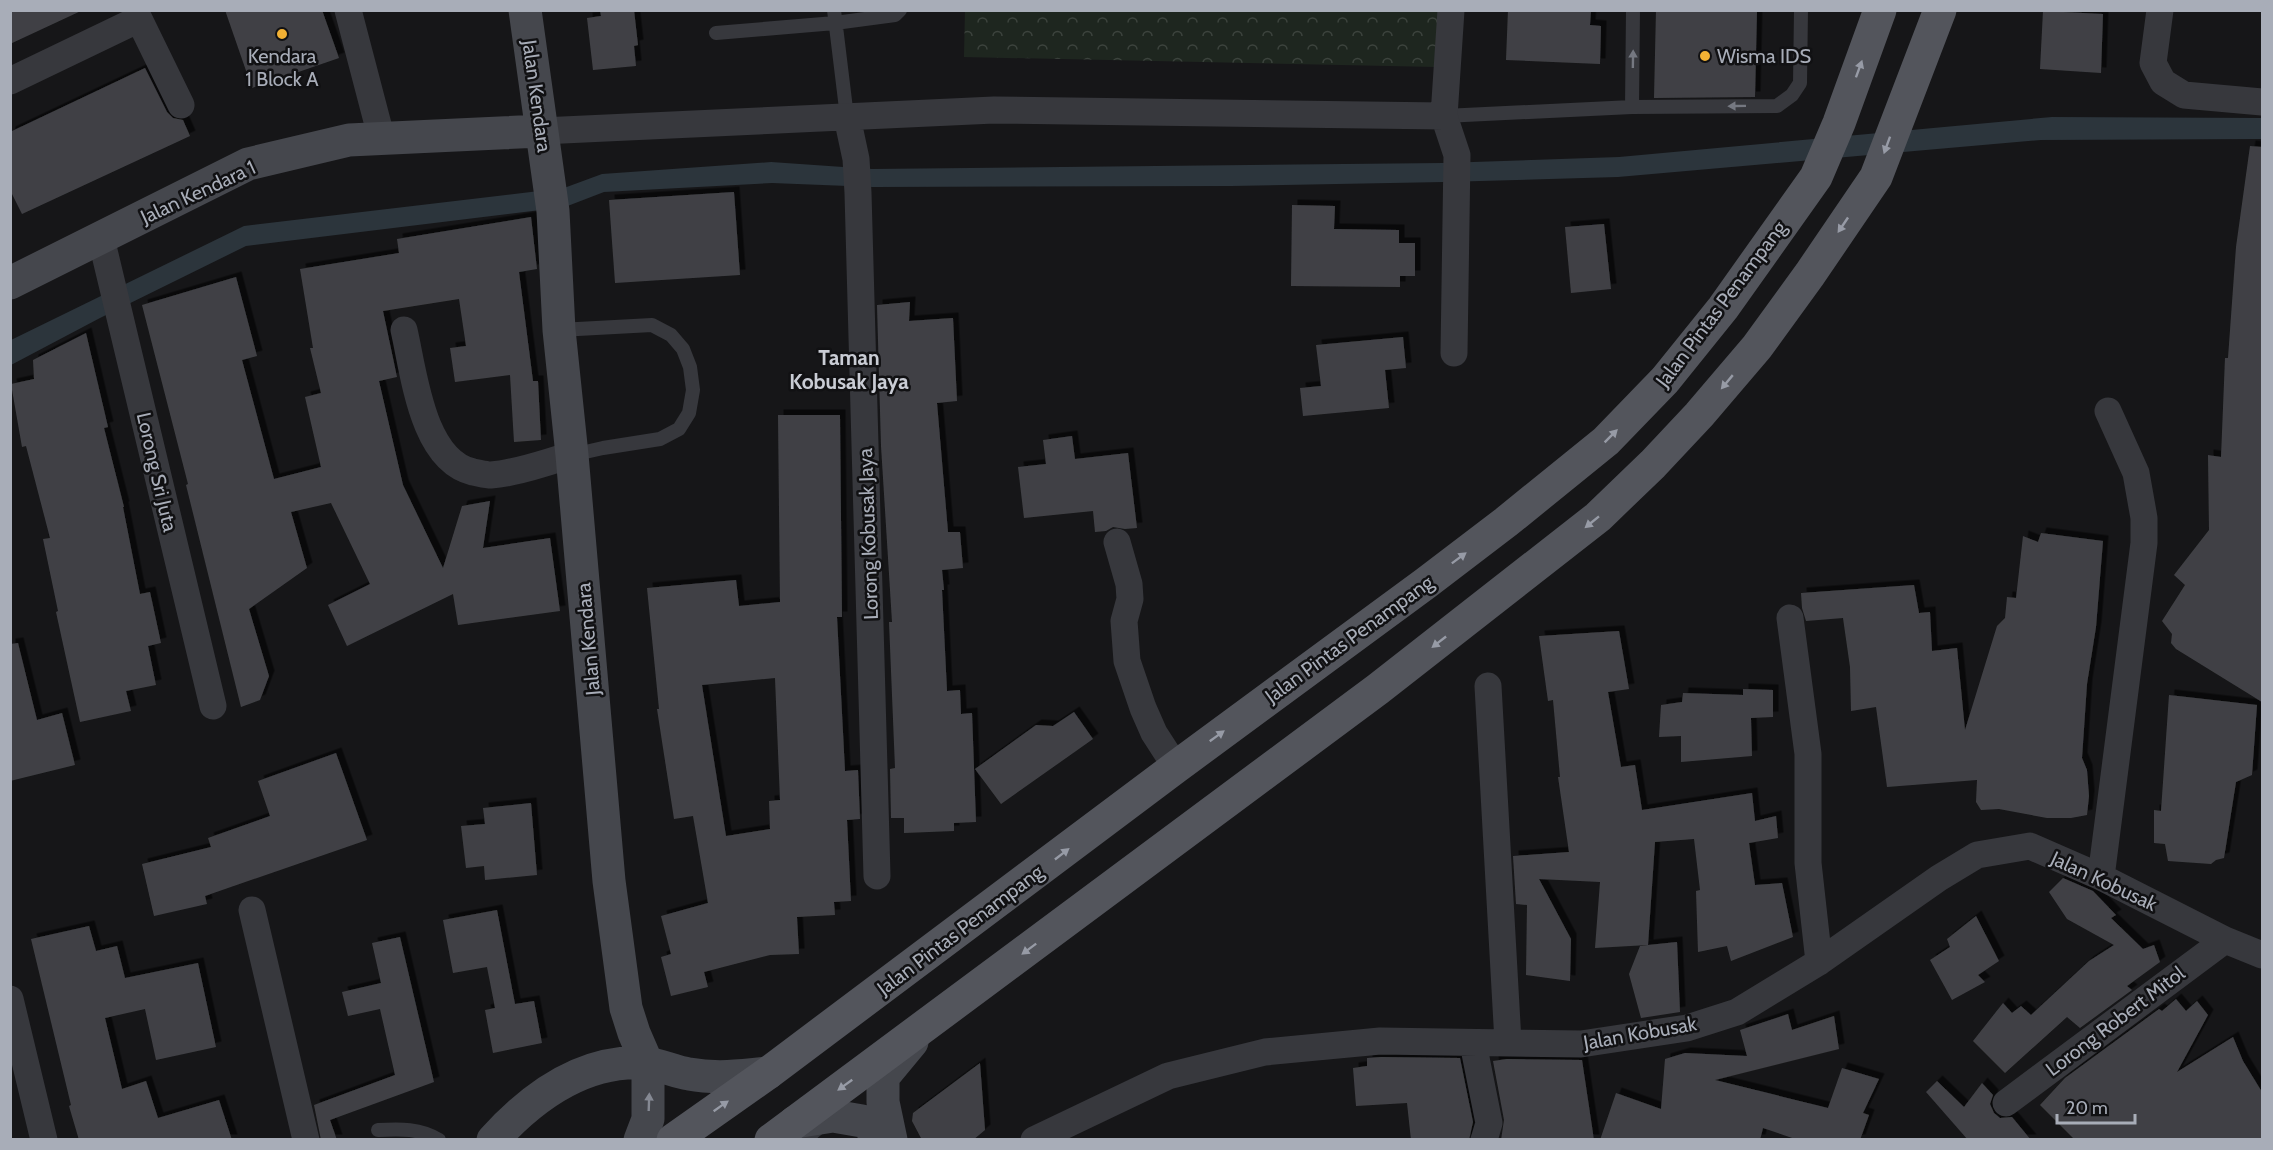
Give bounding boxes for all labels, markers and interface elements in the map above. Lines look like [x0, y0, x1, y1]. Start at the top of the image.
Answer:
marker: Kendara 1 Block A [275, 27, 289, 41]
street label: Jalan Kendara [517, 37, 557, 154]
place label: Kendara 1 Block A [245, 44, 319, 91]
place label: Wisma IDS [1717, 44, 1812, 68]
one-way arrow [1628, 49, 1637, 68]
marker: Wisma IDS [1698, 49, 1712, 63]
one-way arrow [1855, 59, 1865, 77]
one-way arrow [1727, 101, 1746, 111]
one-way arrow [1882, 136, 1892, 154]
street label: Jalan Kendara 1 [136, 155, 259, 230]
street label: Jalan Pintas Penampang [1650, 215, 1792, 393]
one-way arrow [1838, 217, 1849, 233]
district label: Taman Kobusak Jaya [789, 345, 909, 394]
one-way arrow [1721, 374, 1734, 389]
street label: Lorong Sri Juta [132, 410, 182, 534]
one-way arrow [1603, 429, 1618, 443]
street label: Lorong Kobusak Jaya [853, 447, 883, 620]
one-way arrow [1584, 515, 1600, 528]
one-way arrow [1450, 552, 1466, 564]
street label: Jalan Pintas Penampang [1259, 569, 1439, 709]
street label: Jalan Kendara [571, 581, 605, 697]
one-way arrow [1431, 636, 1446, 648]
one-way arrow [1210, 731, 1225, 743]
street label: Jalan Kobusak [2046, 845, 2161, 916]
one-way arrow [1054, 848, 1069, 860]
street label: Jalan Pintas Penampang [871, 859, 1049, 1001]
one-way arrow [1022, 942, 1037, 954]
street label: Lorong Robert Mitol [2041, 961, 2189, 1081]
street label: Jalan Kobusak [1581, 1011, 1699, 1055]
one-way arrow [838, 1079, 854, 1091]
scale bar [2057, 1087, 2135, 1125]
one-way arrow [644, 1092, 653, 1111]
text: 20 m [2066, 1097, 2108, 1119]
one-way arrow [713, 1100, 729, 1112]

